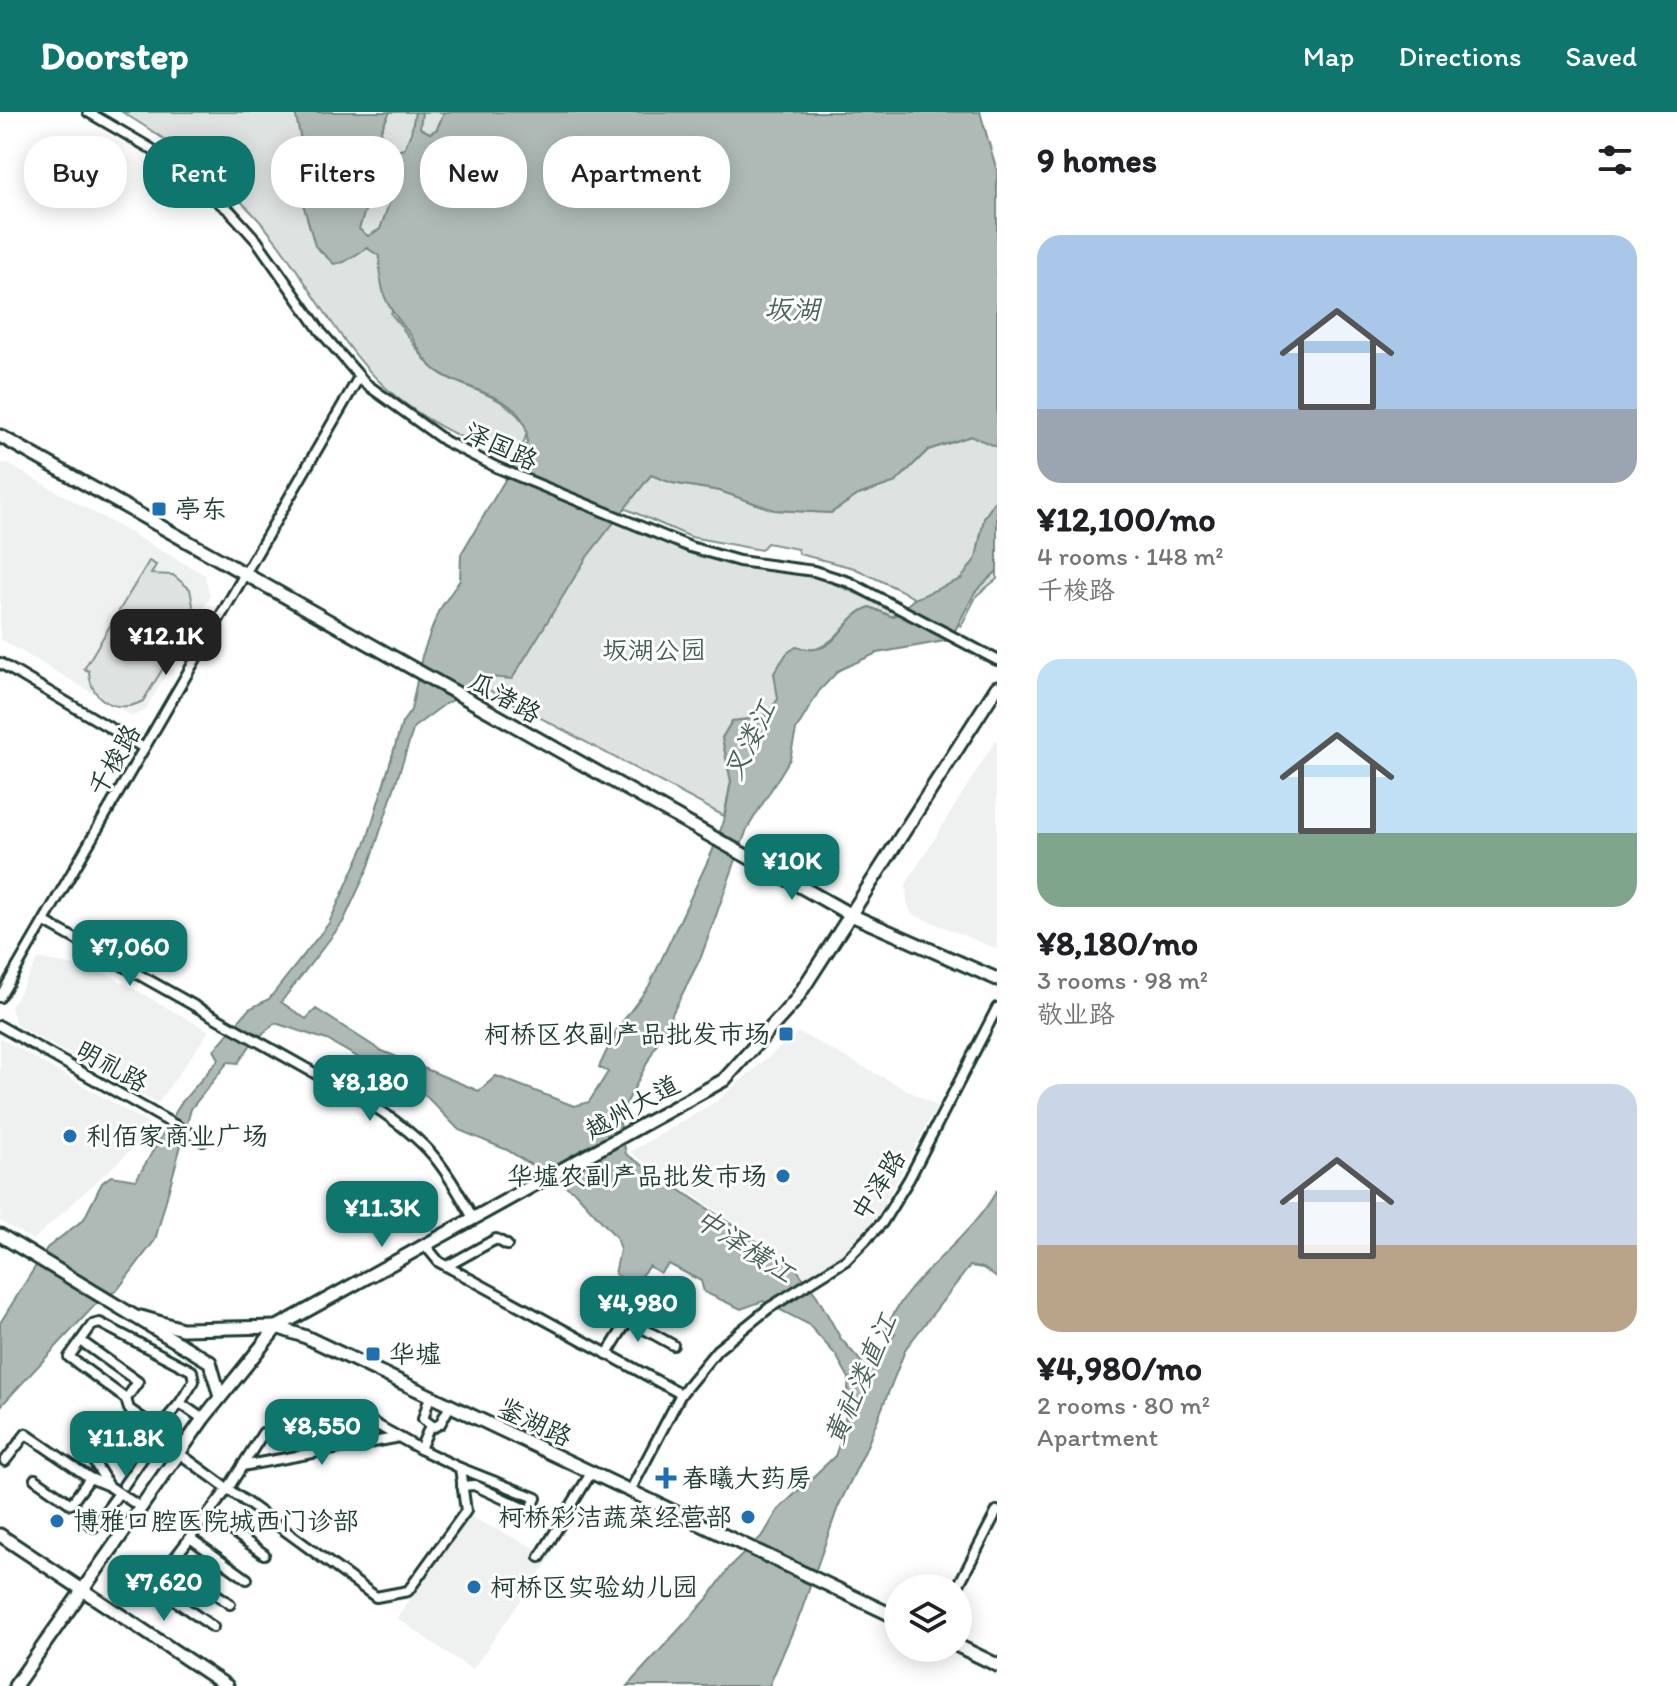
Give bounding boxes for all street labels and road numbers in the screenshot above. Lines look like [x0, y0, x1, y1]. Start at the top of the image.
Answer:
street label: 泽国路 [459, 415, 543, 477]
street label: 瓜渚路 [463, 664, 547, 730]
street label: 千梭路 [81, 718, 147, 802]
street label: 明礼路 [70, 1033, 154, 1099]
street label: 越州大道 [579, 1068, 685, 1146]
street label: 中泽路 [844, 1143, 912, 1227]
street label: 鉴湖路 [493, 1391, 577, 1453]

